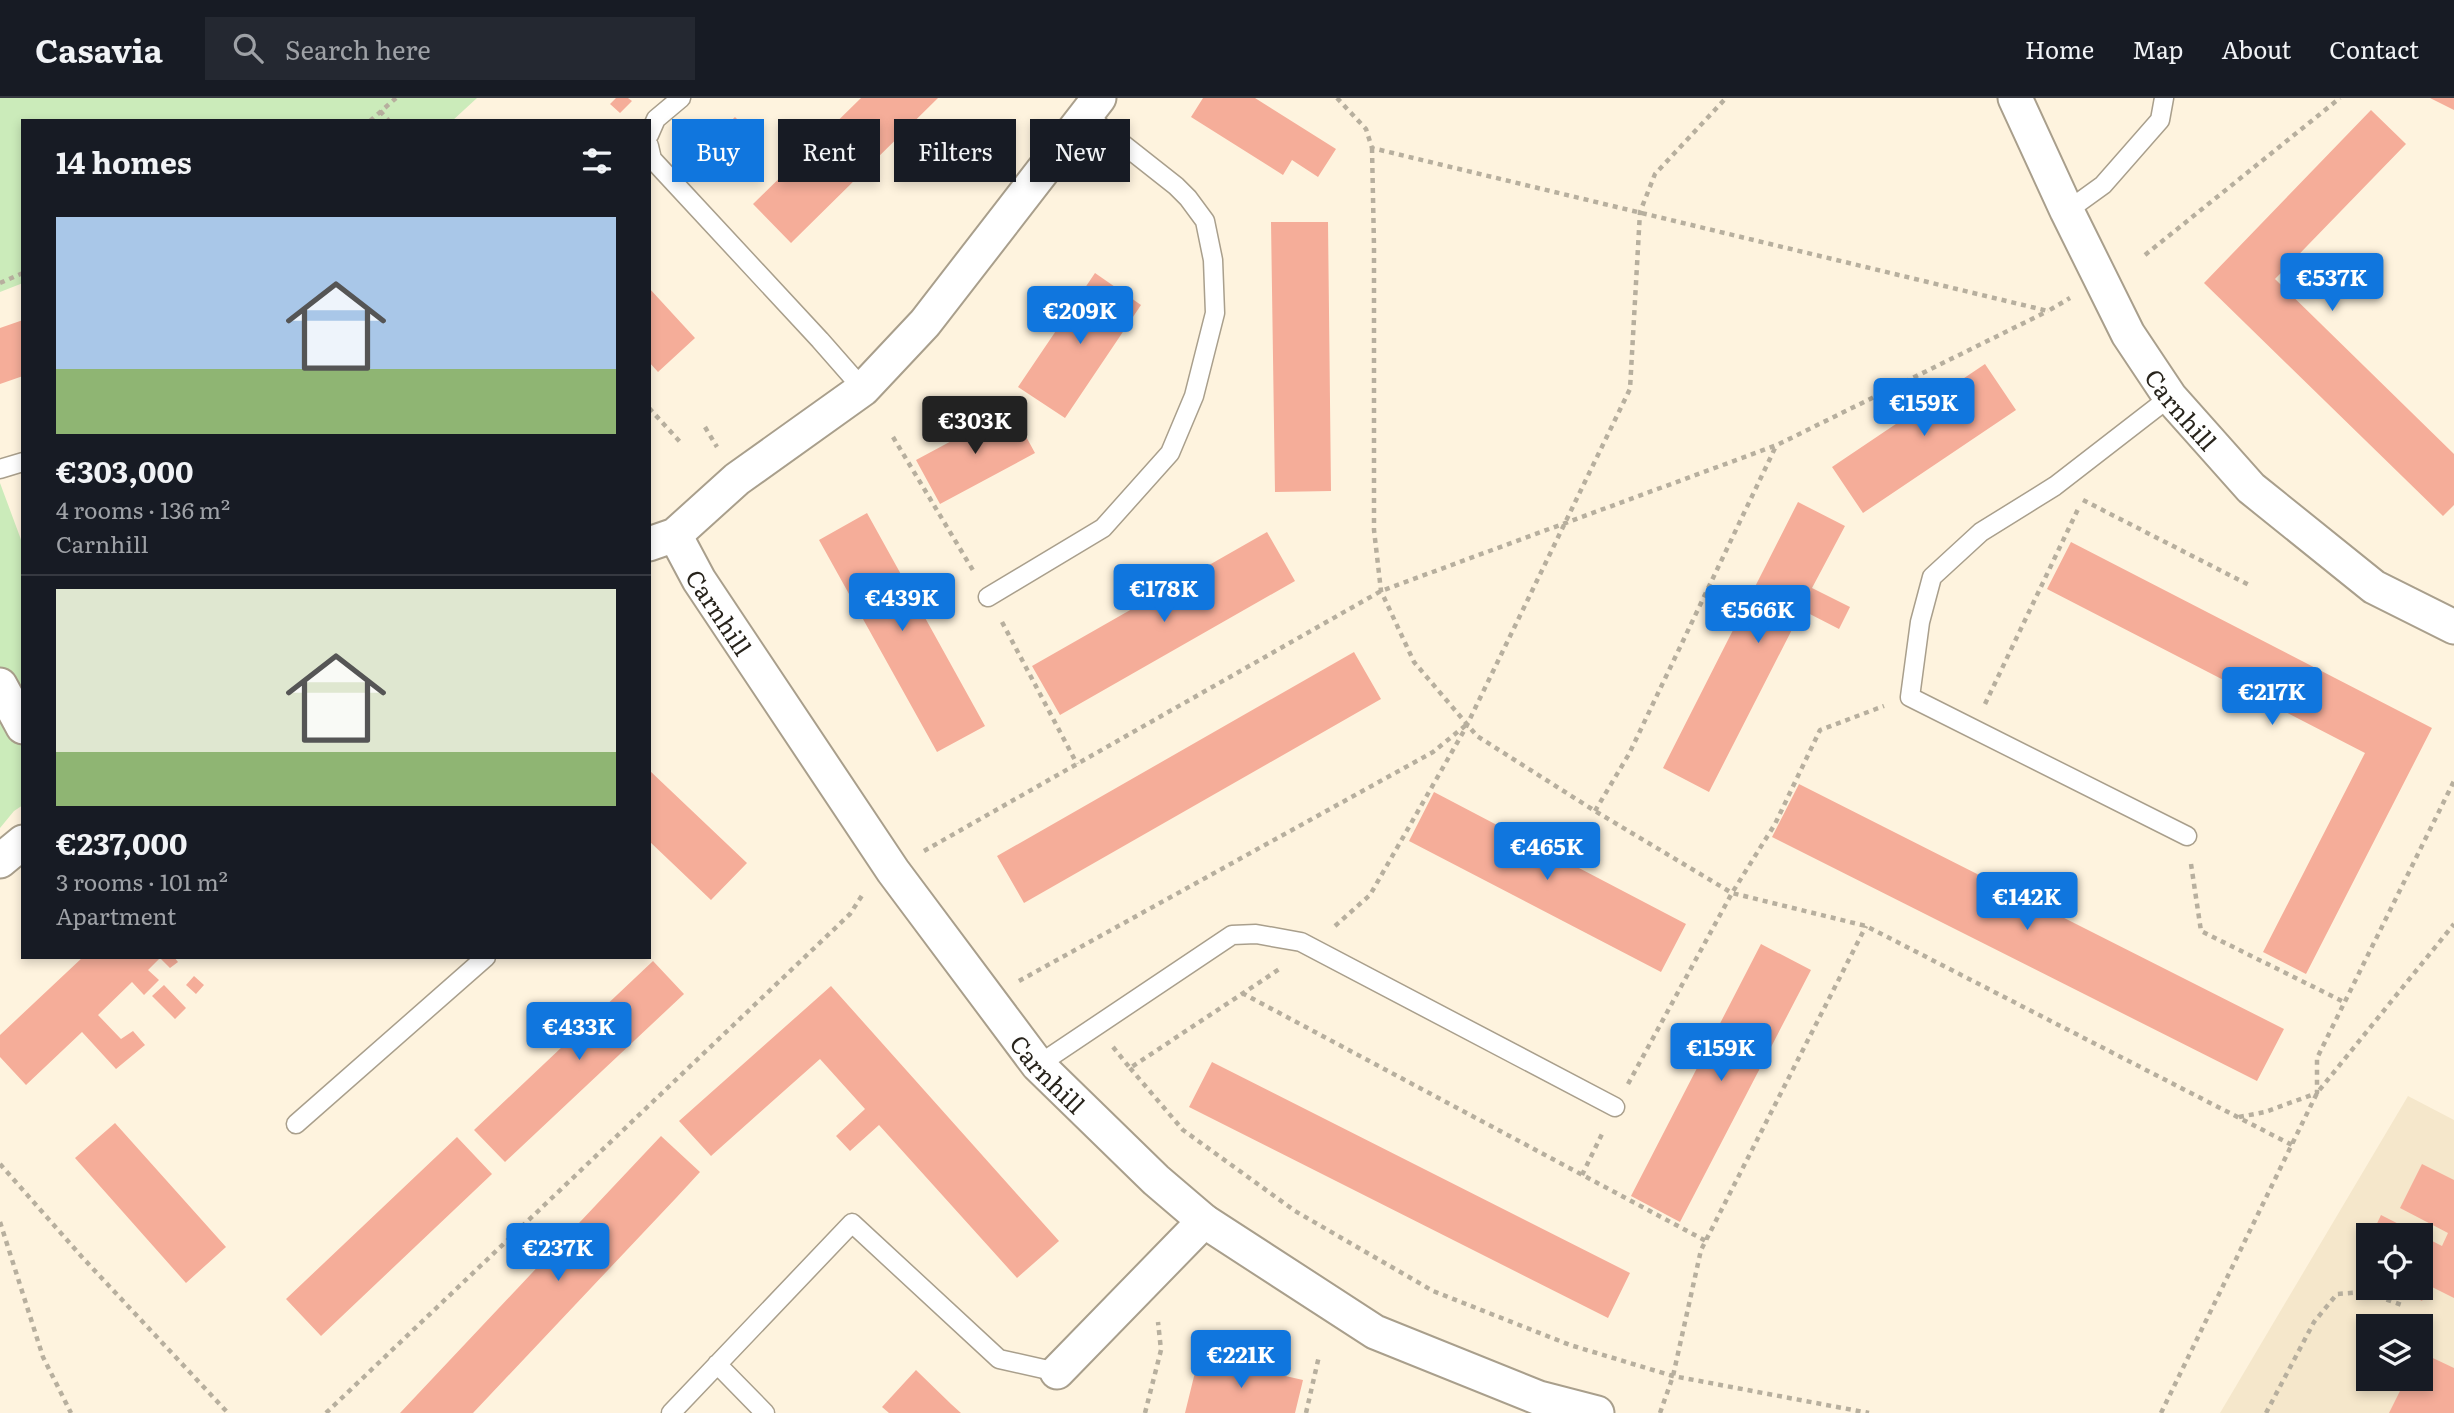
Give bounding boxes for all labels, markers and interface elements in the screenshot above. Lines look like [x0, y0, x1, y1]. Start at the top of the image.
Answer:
search box [205, 17, 695, 80]
text: Casavia [35, 24, 163, 73]
icon: search [229, 29, 267, 67]
text: Search here [285, 29, 431, 68]
text: Home [2025, 31, 2094, 66]
text: Map [2132, 31, 2183, 66]
text: About [2221, 31, 2291, 66]
text: Contact [2329, 31, 2419, 66]
chip: Buy [672, 119, 764, 182]
chip: Rent [778, 119, 880, 182]
chip: Filters [894, 119, 1016, 182]
chip: New [1030, 119, 1130, 182]
text: 14 homes [56, 139, 192, 183]
icon: filters [578, 142, 616, 180]
pin: €537K [2283, 254, 2381, 313]
text: €537K [2296, 259, 2368, 293]
icon: home [273, 263, 399, 389]
pin: €209K [1031, 286, 1129, 346]
text: €209K [1043, 292, 1117, 326]
street label: Carnhill [2138, 361, 2226, 457]
pin: €159K [1875, 378, 1973, 438]
text: €159K [1889, 384, 1959, 418]
pin: €303K [926, 396, 1024, 456]
text: €303K [938, 402, 1012, 436]
text: €303,000 [56, 448, 194, 492]
text: 4 rooms · 136 m² [56, 492, 230, 526]
text: Carnhill [56, 526, 148, 560]
street label: Carnhill [679, 563, 761, 661]
pin: €178K [1115, 564, 1213, 624]
text: €178K [1130, 570, 1198, 604]
pin: €439K [853, 574, 951, 633]
text: €439K [865, 579, 939, 613]
pin: €566K [1709, 586, 1807, 645]
text: €566K [1721, 591, 1795, 625]
icon: home [273, 635, 399, 761]
pin: €217K [2223, 668, 2321, 727]
text: €217K [2238, 673, 2306, 707]
text: €237,000 [56, 820, 188, 864]
pin: €465K [1498, 822, 1596, 882]
text: €465K [1510, 828, 1584, 862]
text: 3 rooms · 101 m² [56, 864, 228, 898]
pin: €142K [1978, 872, 2076, 932]
text: €142K [1993, 878, 2061, 912]
text: Apartment [56, 898, 176, 932]
pin: €433K [530, 1002, 628, 1062]
text: €433K [542, 1008, 616, 1042]
pin: €159K [1672, 1024, 1770, 1083]
street label: Carnhill [1003, 1026, 1094, 1120]
text: €159K [1686, 1029, 1756, 1063]
map controls [2356, 1223, 2433, 1391]
button: locate [2356, 1223, 2433, 1300]
pin: €237K [509, 1224, 607, 1283]
text: €237K [522, 1229, 594, 1263]
button: layers [2356, 1314, 2433, 1391]
pin: €221K [1192, 1330, 1290, 1390]
text: €221K [1207, 1336, 1275, 1370]

